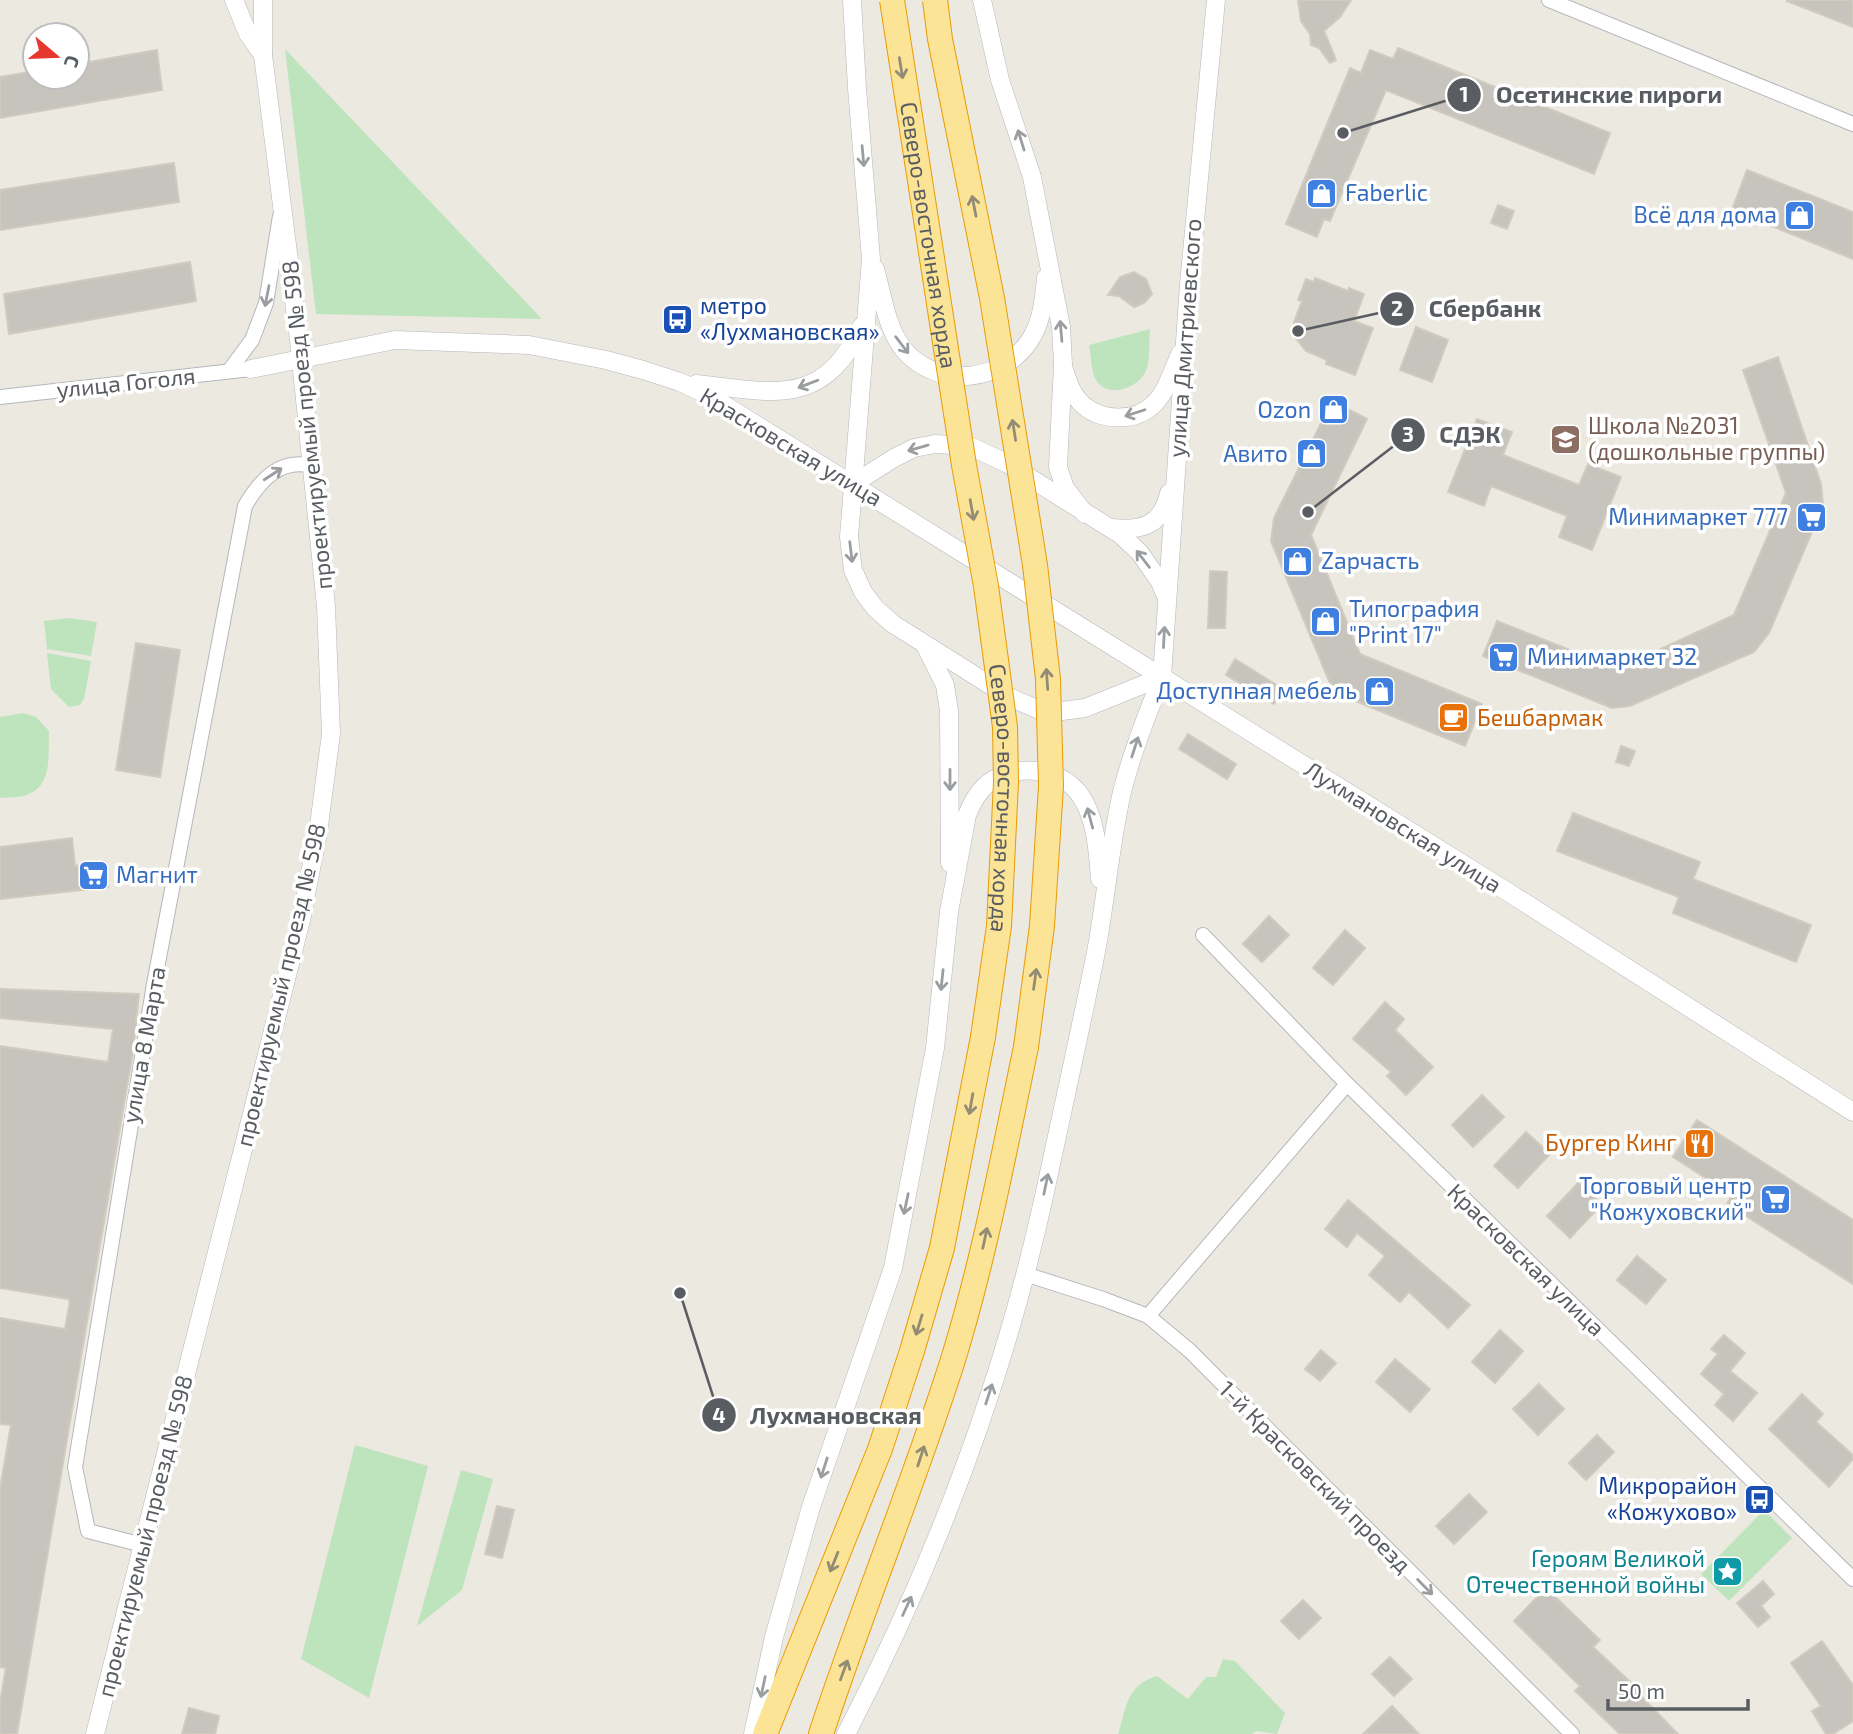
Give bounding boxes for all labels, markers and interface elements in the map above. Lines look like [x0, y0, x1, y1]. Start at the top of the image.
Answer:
north arrow [21, 21, 91, 91]
text: С [60, 53, 85, 71]
one-way arrow [895, 56, 908, 79]
callout: Осетинские пироги [1447, 72, 1736, 117]
text: Осетинские пироги [1496, 79, 1722, 108]
text: 1 [1459, 81, 1469, 106]
street label: Северо-восточная хорда [895, 100, 964, 370]
one-way arrow [1013, 129, 1026, 151]
one-way arrow [857, 144, 870, 167]
shop icon: Faberlic [1305, 176, 1339, 210]
place label: Faberlic [1345, 178, 1428, 206]
one-way arrow [967, 195, 980, 218]
shop icon: Всё для дома [1783, 198, 1817, 232]
place label: Всё для дома [1634, 200, 1777, 228]
street label: улица Дмитриевского [1162, 217, 1207, 458]
street label: проектируемый проезд № 598 [275, 259, 338, 591]
one-way arrow [259, 284, 273, 307]
callout: Сбербанк [1380, 286, 1555, 331]
place label: метро «Лухмановская» [700, 291, 880, 346]
text: Сбербанк [1429, 293, 1542, 322]
text: 2 [1391, 295, 1403, 320]
bus stop icon: метро «Лухмановская» [660, 302, 694, 336]
one-way arrow [1054, 320, 1067, 343]
one-way arrow [895, 336, 910, 354]
street label: улица Гоголя [55, 361, 197, 404]
one-way arrow [798, 379, 820, 391]
street label: Красковская улица [695, 381, 888, 512]
shop icon: Ozon [1317, 393, 1351, 427]
place label: Ozon [1258, 395, 1311, 423]
one-way arrow [1124, 408, 1146, 421]
place label: Школа №2031 (дошкольные группы) [1588, 411, 1825, 466]
callout: СДЭК [1391, 412, 1515, 457]
one-way arrow [1007, 419, 1020, 441]
text: СДЭК [1439, 419, 1501, 448]
text: 3 [1402, 421, 1414, 446]
school or university icon: Школа №2031 (дошкольные группы) [1548, 422, 1582, 456]
shop icon: Авито [1294, 437, 1328, 471]
place label: Авито [1223, 439, 1288, 467]
one-way arrow [907, 443, 929, 456]
one-way arrow [262, 467, 282, 481]
one-way arrow [966, 498, 979, 521]
supermarket icon: Минимаркет 777 [1794, 500, 1828, 534]
place label: Минимаркет 777 [1608, 502, 1788, 530]
one-way arrow [844, 540, 857, 563]
shop icon: Zapчасть [1281, 544, 1315, 578]
place label: Zapчасть [1321, 546, 1419, 574]
one-way arrow [1136, 550, 1151, 568]
place label: Типография "Print 17" [1349, 594, 1480, 648]
shop icon: Типография "Print 17" [1309, 605, 1343, 639]
one-way arrow [1157, 626, 1170, 649]
supermarket icon: Минимаркет 32 [1487, 640, 1521, 674]
place label: Минимаркет 32 [1527, 642, 1697, 670]
street label: Северо-восточная хорда [984, 662, 1021, 935]
one-way arrow [1040, 669, 1053, 691]
shop icon: Доступная мебель [1363, 674, 1397, 708]
place label: Доступная мебель [1156, 676, 1357, 705]
cafe icon: Бешбармак [1437, 701, 1471, 735]
place label: Бешбармак [1477, 703, 1603, 731]
one-way arrow [1130, 737, 1142, 759]
street label: Лухмановская улица [1299, 754, 1507, 899]
one-way arrow [943, 768, 957, 791]
one-way arrow [1083, 808, 1096, 830]
street label: проектируемый проезд № 598 [229, 820, 332, 1149]
supermarket icon: Магнит [76, 858, 110, 892]
place label: Магнит [116, 860, 198, 888]
street label: улица 8 Марта [115, 964, 172, 1126]
one-way arrow [935, 968, 948, 990]
one-way arrow [1028, 969, 1041, 991]
one-way arrow [964, 1092, 977, 1115]
restaurant icon: Бургер Кинг [1683, 1126, 1717, 1160]
place label: Бургер Кинг [1545, 1128, 1677, 1157]
place label: Торговый центр "Кожуховский" [1579, 1171, 1752, 1226]
one-way arrow [1040, 1173, 1054, 1196]
street label: Красковская улица [1442, 1177, 1611, 1342]
supermarket icon: Торговый центр "Кожуховский" [1758, 1182, 1792, 1216]
one-way arrow [898, 1192, 912, 1215]
one-way arrow [979, 1227, 993, 1250]
one-way arrow [912, 1314, 925, 1336]
street label: проектируемый проезд № 598 [90, 1372, 199, 1700]
street label: 1-й Красковский проезд [1214, 1374, 1418, 1578]
one-way arrow [984, 1384, 996, 1406]
callout: Лухмановская [701, 1393, 936, 1438]
text: Лухмановская [750, 1400, 922, 1429]
text: 4 [712, 1402, 726, 1427]
one-way arrow [916, 1445, 928, 1467]
one-way arrow [817, 1457, 830, 1479]
place label: Микрорайон «Кожухово» [1598, 1471, 1737, 1526]
bus stop icon: Микрорайон «Кожухово» [1743, 1482, 1777, 1516]
place label: Героям Великой Отечественной войны [1466, 1544, 1705, 1598]
one-way arrow [827, 1551, 840, 1573]
place icon: Героям Великой Отечественной войны [1711, 1555, 1745, 1589]
one-way arrow [1416, 1579, 1433, 1596]
one-way arrow [901, 1596, 914, 1617]
one-way arrow [838, 1659, 851, 1681]
scale bar [1608, 1668, 1748, 1712]
one-way arrow [756, 1675, 770, 1698]
text: 50 m [1618, 1678, 1665, 1703]

